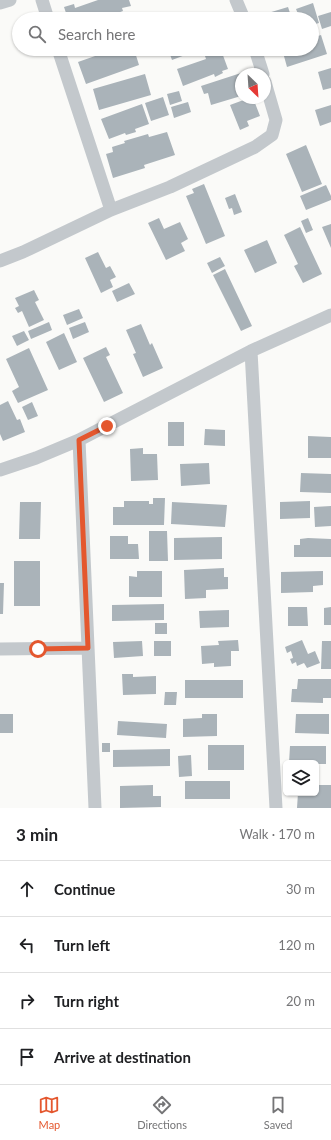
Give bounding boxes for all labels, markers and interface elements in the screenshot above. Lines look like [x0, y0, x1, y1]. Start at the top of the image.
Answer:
search box [12, 12, 319, 56]
icon: search [26, 23, 48, 45]
text: Search here [58, 25, 135, 43]
north arrow [235, 68, 271, 104]
route end [98, 417, 116, 435]
route start [29, 640, 47, 658]
map controls [283, 760, 319, 796]
button: layers [283, 760, 319, 796]
text: 3 min [16, 824, 58, 845]
text: Walk · 170 m [239, 826, 315, 842]
icon: ahead [16, 878, 38, 900]
text: Continue [54, 880, 115, 898]
text: 30 m [286, 881, 315, 897]
icon: left [16, 934, 38, 956]
text: Turn left [54, 936, 110, 954]
text: 120 m [278, 937, 315, 953]
icon: right [16, 990, 38, 1012]
text: Turn right [54, 992, 119, 1010]
text: 20 m [286, 993, 315, 1009]
icon: arrive [16, 1046, 38, 1068]
text: Arrive at destination [54, 1048, 191, 1066]
tab: Map [38, 1094, 60, 1131]
tab: Directions [137, 1094, 187, 1131]
tab: Saved [264, 1094, 293, 1131]

